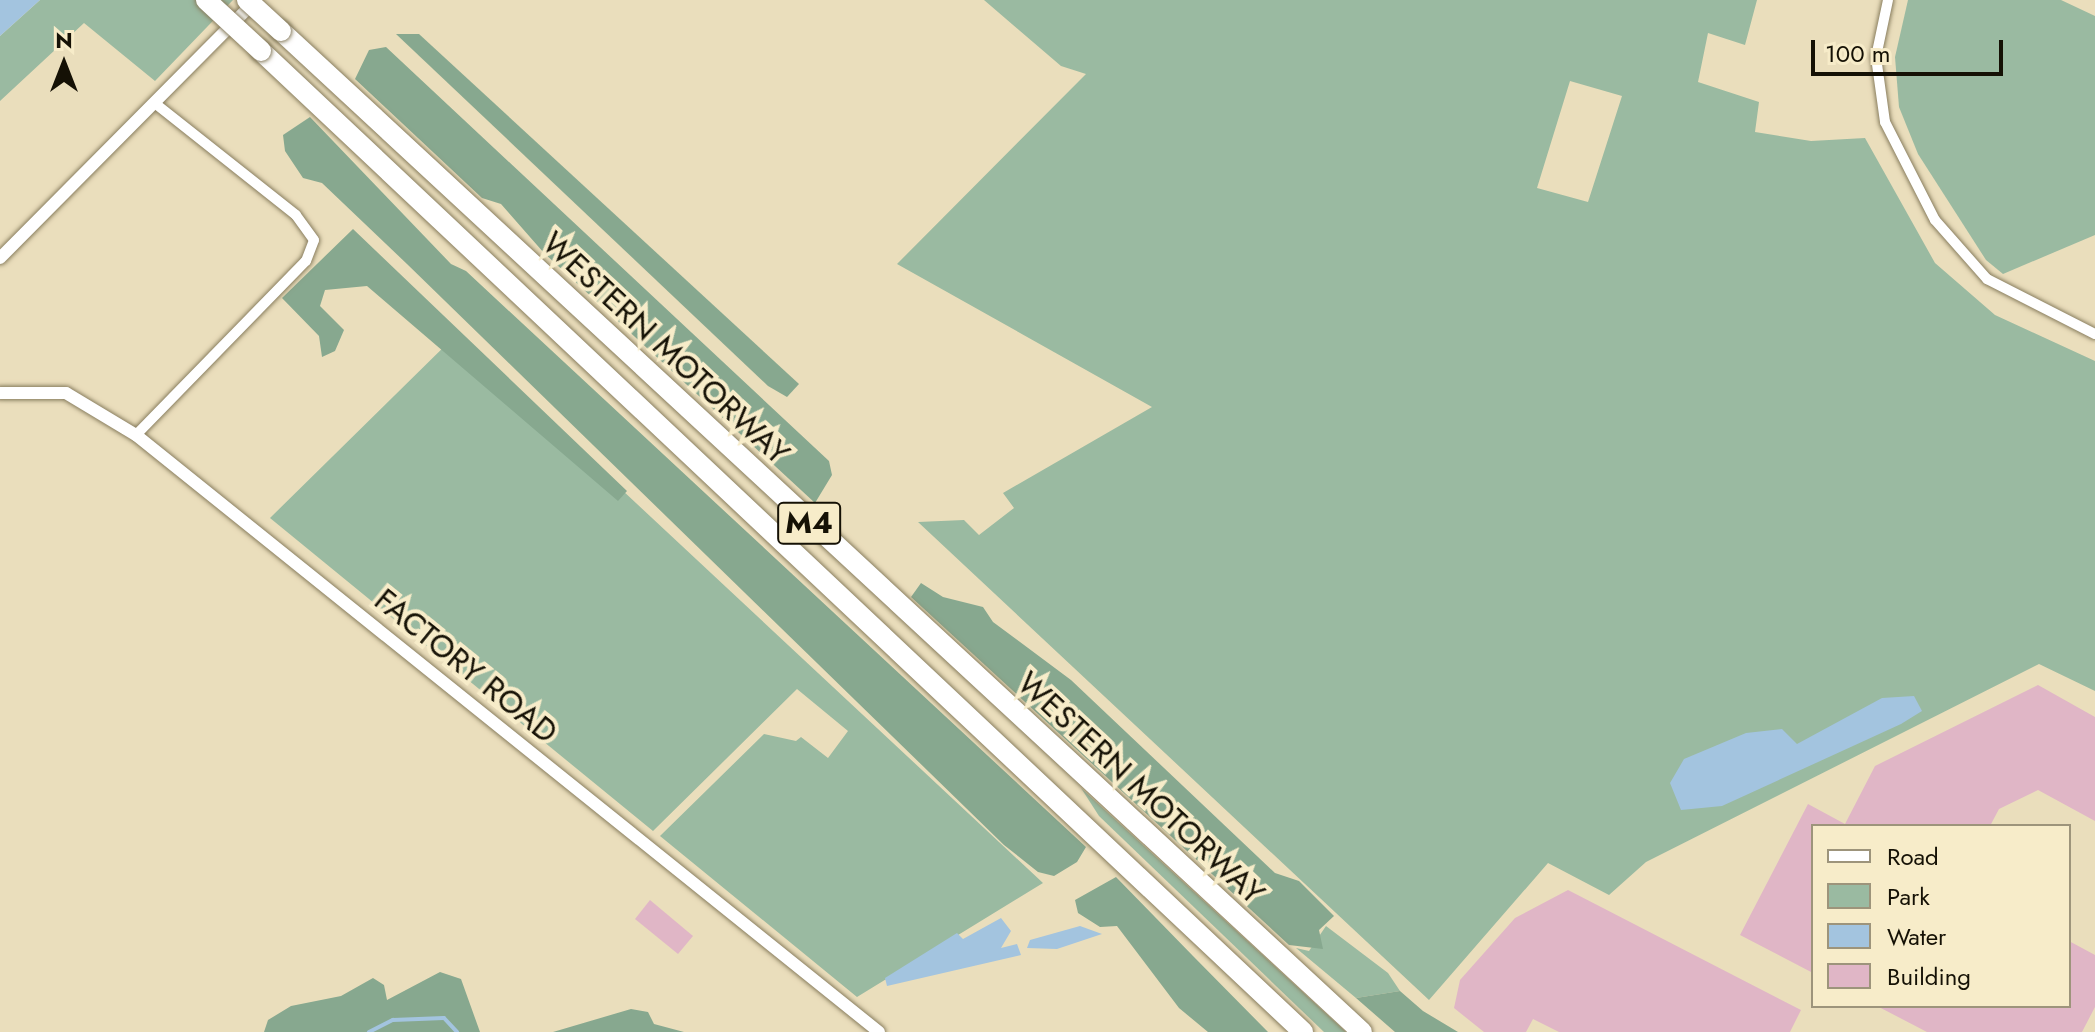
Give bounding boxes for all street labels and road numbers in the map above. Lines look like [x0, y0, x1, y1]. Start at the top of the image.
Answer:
street label: WESTERN MOTORWAY [535, 224, 797, 472]
road number: M4 [777, 497, 841, 549]
street label: FACTORY ROAD [367, 581, 565, 751]
street label: WESTERN MOTORWAY [1010, 664, 1272, 912]

